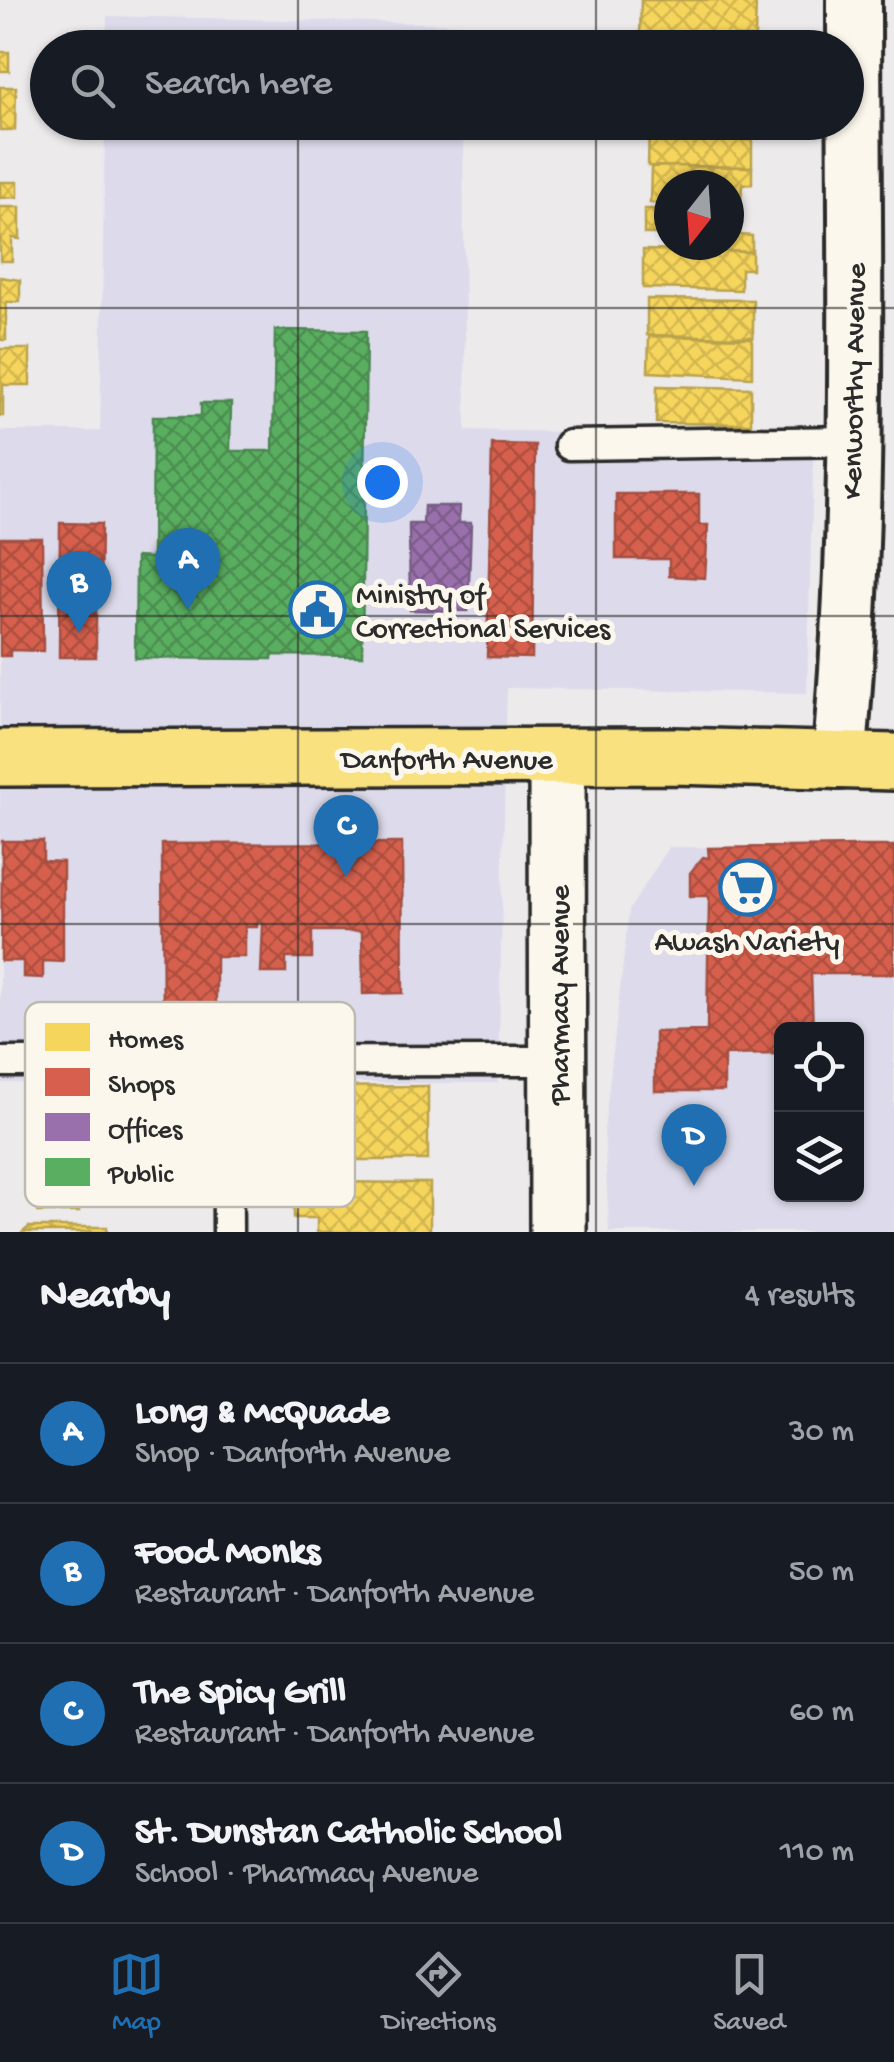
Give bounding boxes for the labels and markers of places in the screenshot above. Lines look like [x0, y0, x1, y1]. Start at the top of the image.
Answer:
pin: A [156, 528, 220, 610]
pin: B [46, 550, 112, 633]
public building icon: Ministry of Correctional Services [287, 580, 347, 640]
place label: Ministry of Correctional Services [356, 580, 611, 649]
pin: C [314, 794, 378, 877]
supermarket icon: Awash Variety [717, 857, 777, 917]
place label: Awash Variety [655, 927, 840, 962]
pin: D [662, 1104, 726, 1186]

